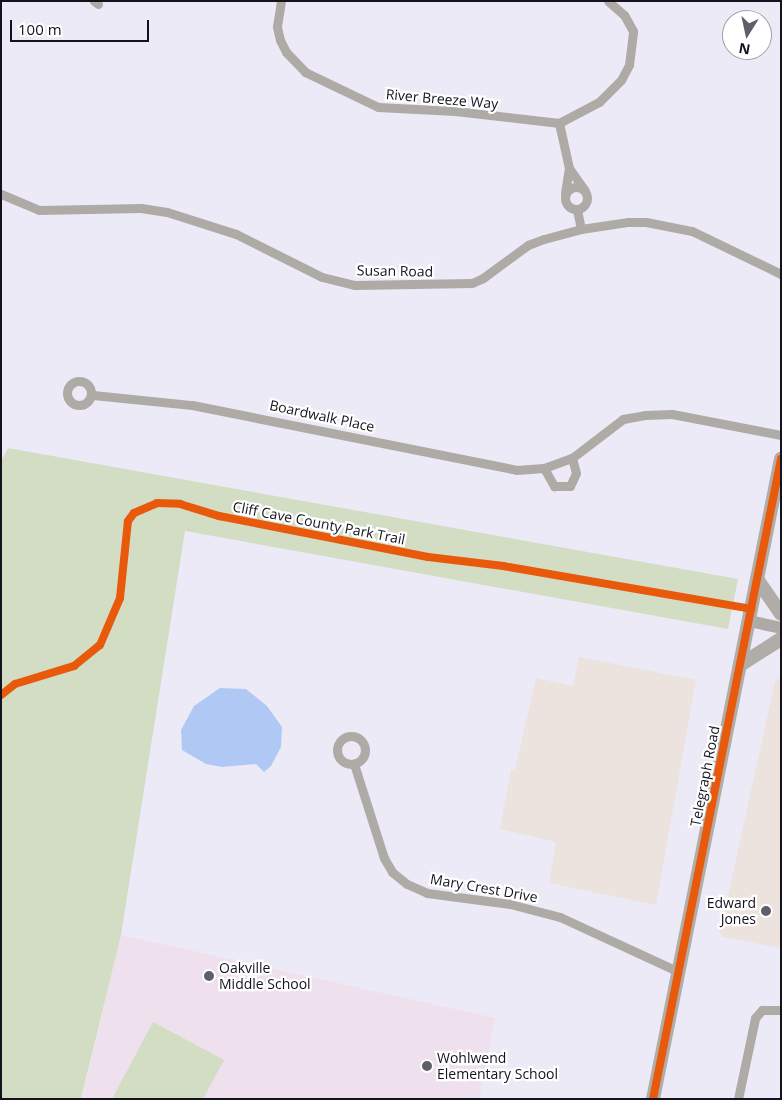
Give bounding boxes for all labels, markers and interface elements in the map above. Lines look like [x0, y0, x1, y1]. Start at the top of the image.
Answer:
scale bar [12, 10, 151, 42]
north arrow [722, 10, 772, 60]
text: 100 m [18, 19, 62, 39]
text: N [737, 39, 752, 60]
street label: River Breeze Way [385, 86, 499, 112]
street label: Susan Road [357, 262, 433, 280]
street label: Boardwalk Place [268, 397, 376, 435]
street label: Cliff Cave County Park Trail [231, 498, 407, 548]
street label: Telegraph Road [687, 724, 723, 828]
street label: Mary Crest Drive [429, 870, 539, 906]
place label: Edward Jones [707, 895, 756, 928]
marker: Edward Jones [760, 905, 772, 917]
place label: Oakville Middle School [219, 960, 311, 992]
marker: Oakville Middle School [203, 970, 215, 982]
place label: Wohlwend Elementary School [437, 1050, 558, 1082]
marker: Wohlwend Elementary School [421, 1060, 433, 1072]

